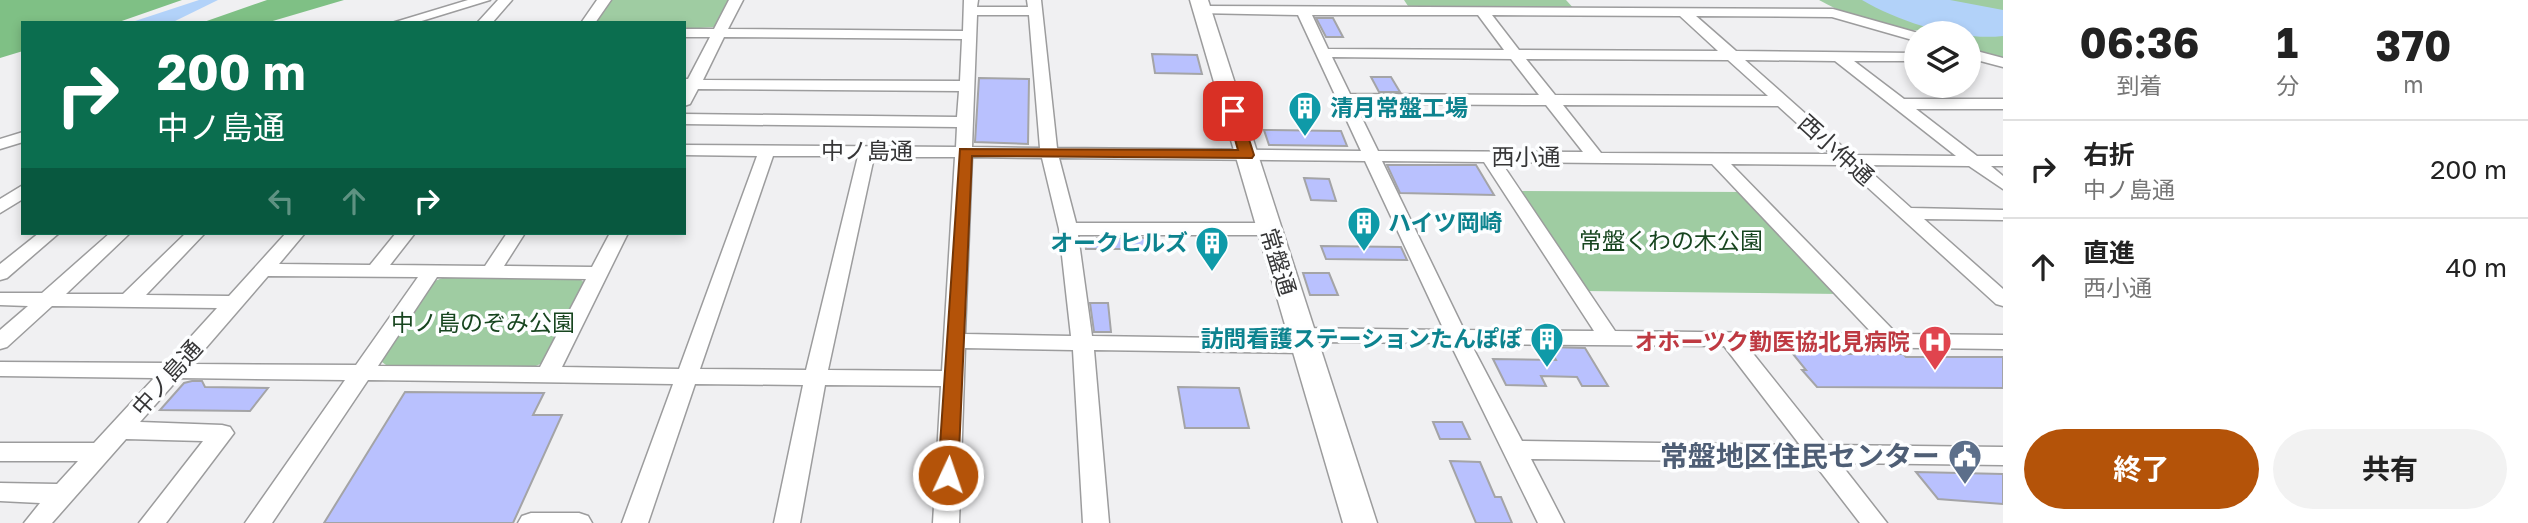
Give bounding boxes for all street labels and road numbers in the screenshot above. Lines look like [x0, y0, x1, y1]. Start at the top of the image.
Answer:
street label: 西小仲通 [1793, 108, 1880, 190]
street label: 中ノ島通 [821, 136, 913, 164]
street label: 西小通 [1492, 142, 1561, 170]
street label: 常盤通 [1255, 225, 1302, 299]
street label: 中ノ島通 [125, 334, 207, 421]

